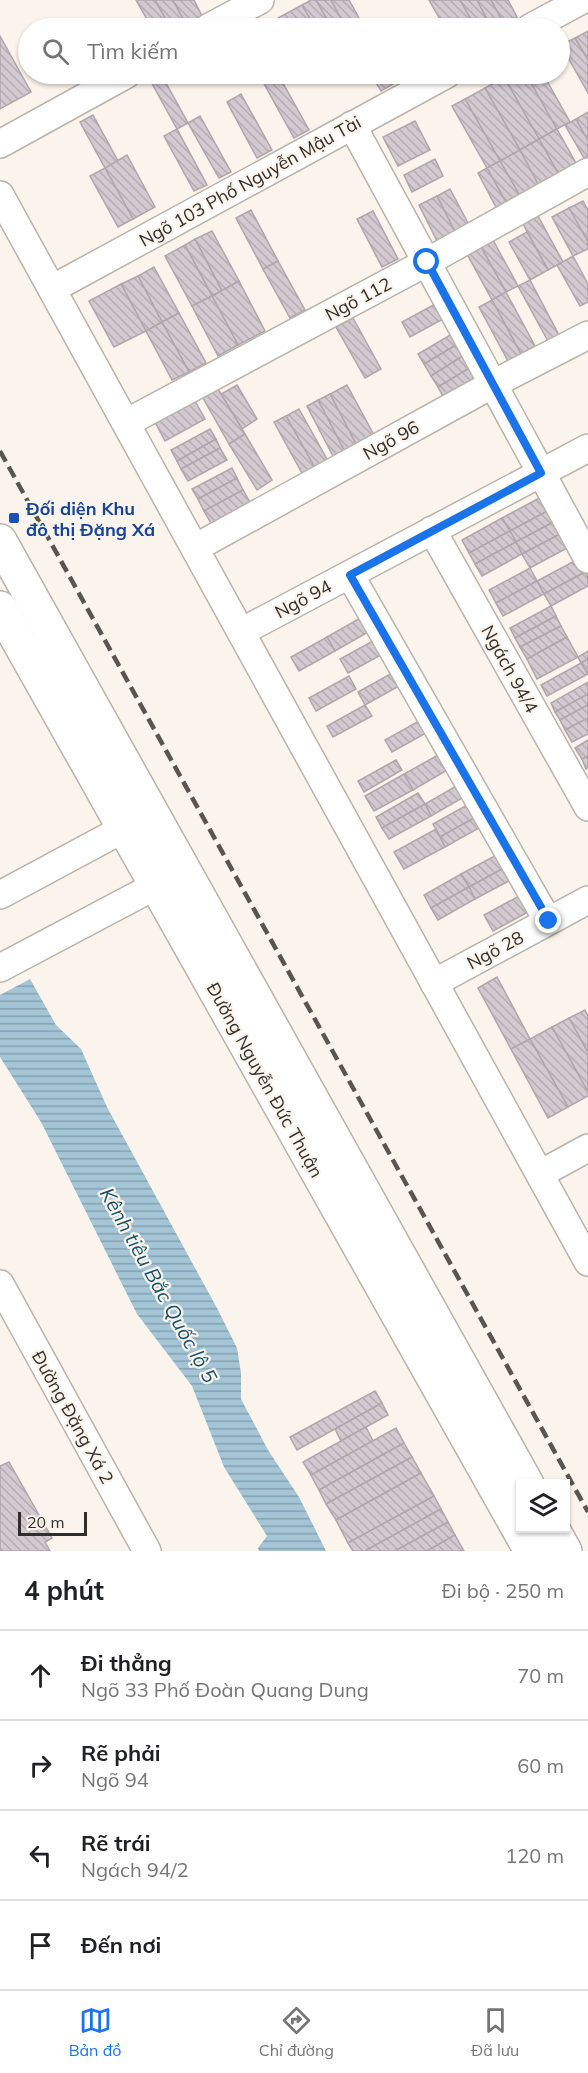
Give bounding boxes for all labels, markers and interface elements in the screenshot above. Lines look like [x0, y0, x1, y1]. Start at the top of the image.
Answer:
search box [18, 18, 570, 84]
icon: search [39, 35, 72, 68]
text: Tìm kiếm [87, 37, 178, 65]
street label: Ngõ 103 Phố Nguyễn Mậu Tài [135, 110, 365, 252]
route start [413, 248, 439, 274]
street label: Ngõ 112 [321, 272, 395, 326]
street label: Ngõ 96 [359, 415, 423, 465]
place label: Đối diện Khu đô thị Đặng Xá [25, 497, 155, 541]
marker: Đối diện Khu đô thị Đặng Xá [7, 511, 21, 525]
street label: Ngõ 94 [271, 574, 335, 623]
street label: Ngách 94/4 [476, 621, 544, 717]
route end [535, 907, 561, 933]
street label: Ngõ 28 [463, 926, 527, 974]
street label: Đường Nguyễn Đức Thuận [202, 978, 328, 1182]
water label: Kênh tiêu Bắc Quốc lộ 5 [95, 1183, 223, 1387]
street label: Đường Đặng Xá 2 [27, 1346, 119, 1488]
map controls [516, 1479, 570, 1533]
button: layers [516, 1479, 570, 1533]
scale bar [18, 1509, 87, 1536]
text: 20 m [27, 1512, 64, 1532]
text: 4 phút [24, 1574, 104, 1607]
text: Đi bộ · 250 m [442, 1578, 564, 1603]
text: Đi thẳng [81, 1649, 172, 1677]
icon: ahead [24, 1659, 57, 1692]
text: 70 m [517, 1663, 564, 1688]
text: Ngõ 33 Phố Đoàn Quang Dung [81, 1677, 369, 1702]
text: Rẽ phải [81, 1739, 161, 1767]
icon: right [24, 1749, 57, 1782]
text: 60 m [517, 1753, 564, 1778]
text: Ngõ 94 [81, 1767, 149, 1792]
text: Rẽ trái [81, 1829, 151, 1857]
icon: left [24, 1839, 57, 1872]
text: 120 m [505, 1843, 564, 1868]
text: Ngách 94/2 [81, 1857, 189, 1882]
icon: arrive [24, 1929, 57, 1962]
text: Đến nơi [81, 1931, 161, 1959]
tab: Bản đồ [69, 2004, 121, 2060]
tab: Chỉ đường [259, 2004, 334, 2060]
tab: Đã lưu [471, 2004, 519, 2060]

